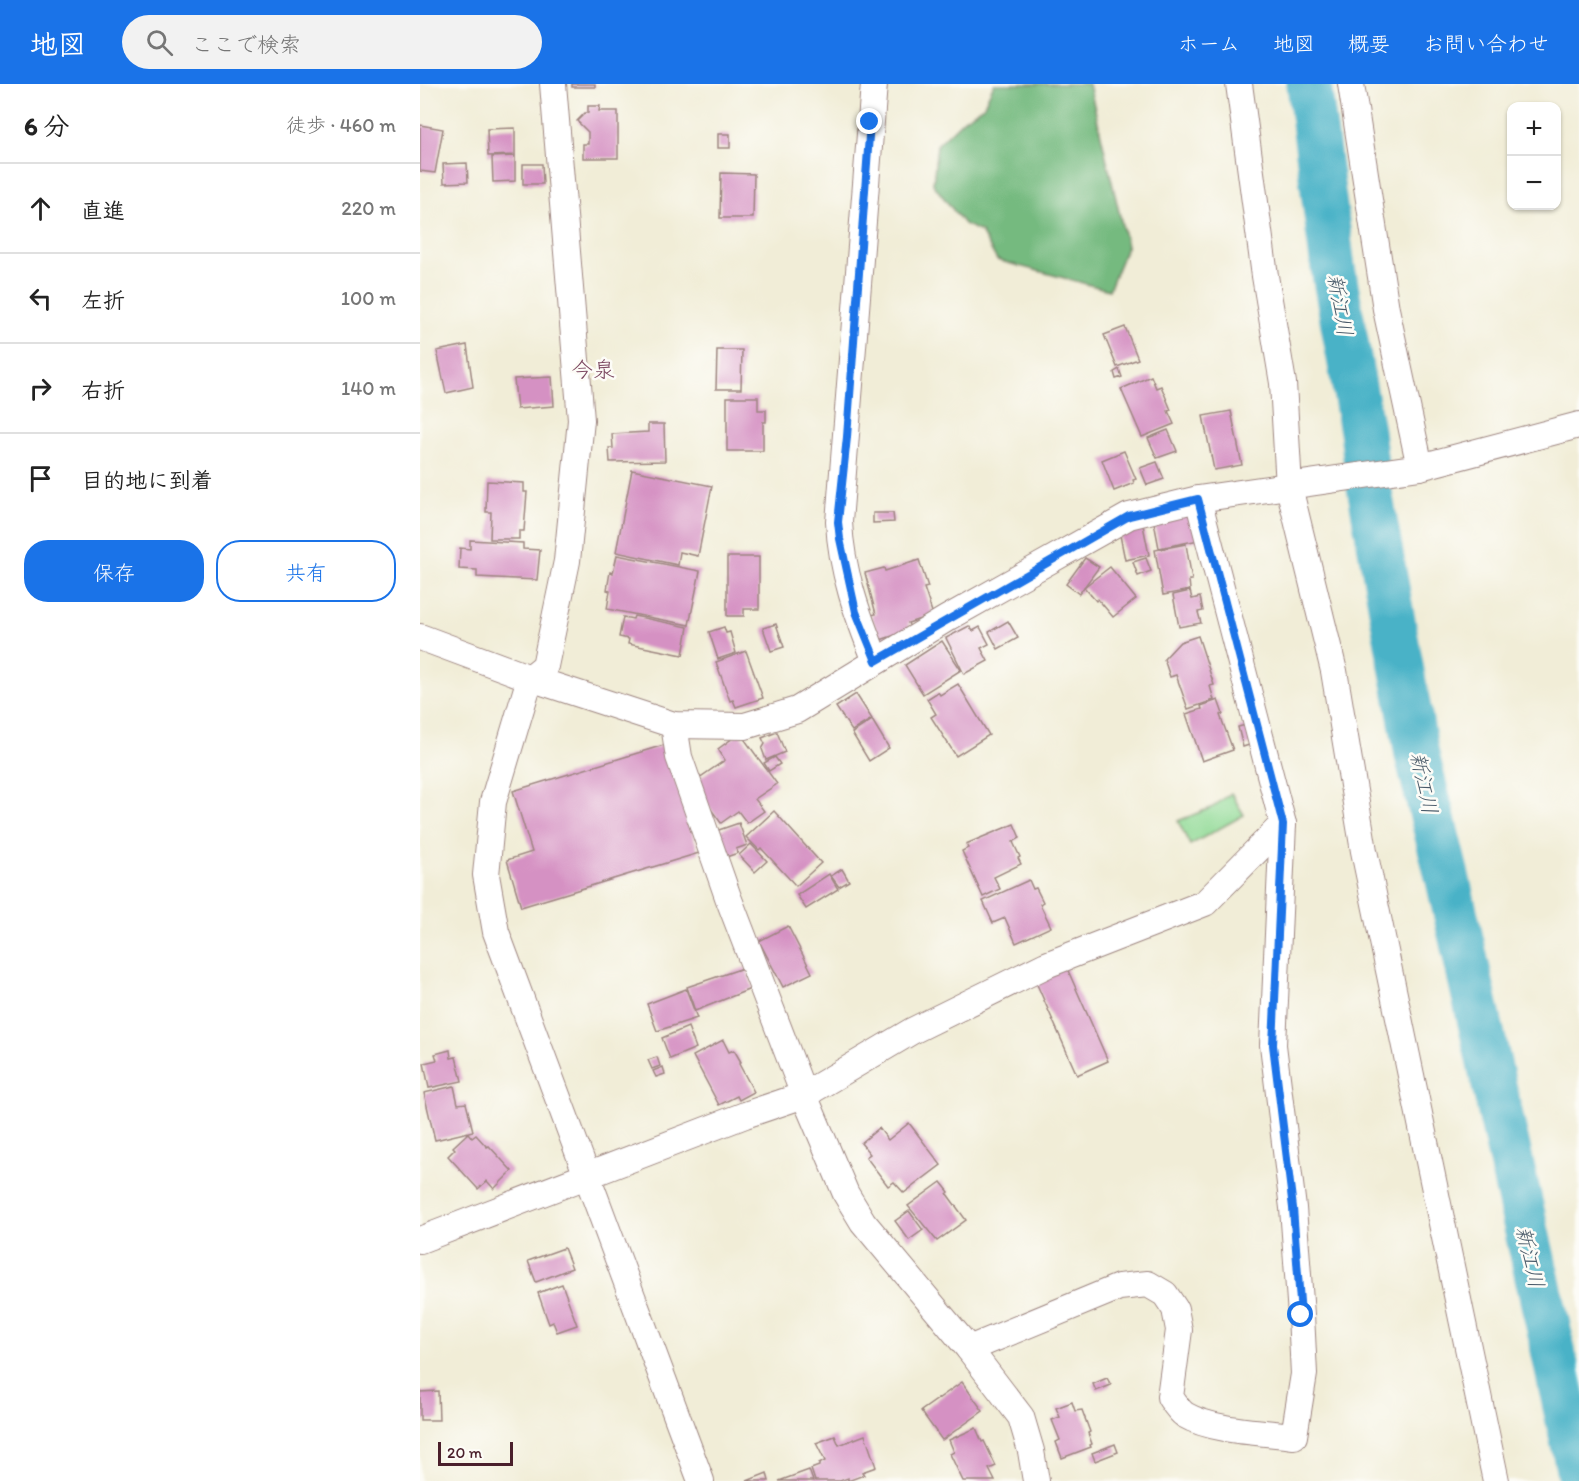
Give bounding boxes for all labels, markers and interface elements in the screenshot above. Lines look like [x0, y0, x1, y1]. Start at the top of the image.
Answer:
search box [122, 15, 542, 69]
icon: search [143, 26, 176, 59]
text: 地図 [30, 27, 86, 61]
text: ここで検索 [191, 31, 301, 58]
text: ホーム [1178, 31, 1240, 56]
text: 地図 [1273, 31, 1315, 56]
text: 概要 [1348, 31, 1390, 56]
text: お問い合わせ [1423, 31, 1549, 56]
map controls [1507, 102, 1561, 210]
button: + [1507, 102, 1561, 156]
route end [856, 108, 882, 134]
text: 6 分 [24, 110, 70, 142]
text: 徒歩 · 460 m [286, 113, 396, 137]
button: − [1507, 156, 1561, 210]
icon: ahead [24, 192, 57, 225]
text: 220 m [341, 196, 396, 220]
text: 直進 [81, 197, 125, 224]
water label: 新江川 [1323, 272, 1358, 338]
icon: left [24, 282, 57, 315]
text: 100 m [341, 286, 396, 310]
text: 左折 [81, 287, 125, 314]
district label: 今泉 [571, 356, 615, 383]
icon: right [24, 372, 57, 405]
text: 140 m [341, 376, 396, 400]
text: 右折 [81, 377, 125, 404]
icon: arrive [24, 462, 57, 495]
text: 目的地に到着 [81, 467, 213, 494]
button: 保存 [24, 540, 204, 602]
button: 共有 [216, 540, 396, 602]
water label: 新江川 [1406, 749, 1443, 816]
water label: 新江川 [1511, 1223, 1550, 1290]
route start [1287, 1301, 1313, 1327]
scale bar [438, 1439, 513, 1466]
text: 20 m [447, 1443, 482, 1462]

